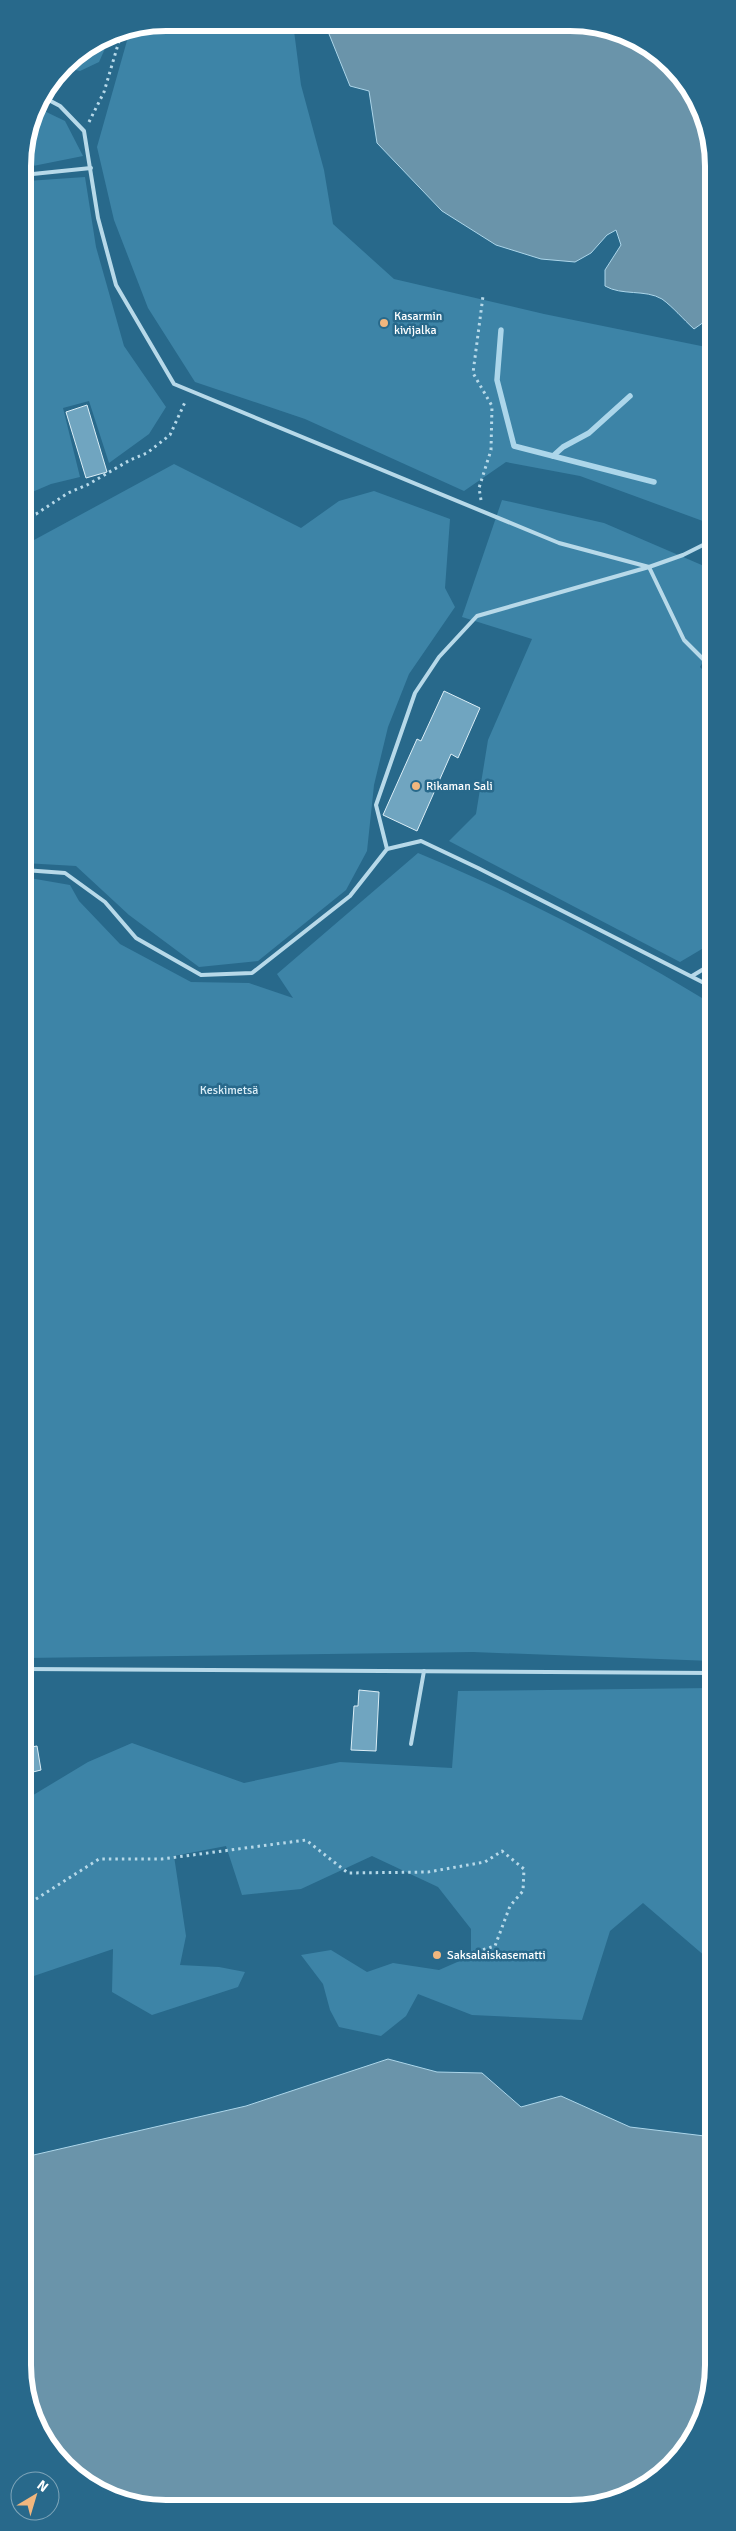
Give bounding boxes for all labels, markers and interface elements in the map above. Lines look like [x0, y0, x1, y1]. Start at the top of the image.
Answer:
place label: Kasarmin kivijalka [394, 309, 442, 338]
marker: Kasarmin kivijalka [378, 317, 390, 329]
place label: Rikaman Sali [426, 779, 493, 794]
marker: Rikaman Sali [410, 780, 422, 792]
park label: Keskimetsä [200, 1083, 258, 1098]
place label: Saksalaiskasematti [447, 1948, 546, 1963]
marker: Saksalaiskasematti [431, 1949, 443, 1961]
north arrow [10, 2471, 60, 2521]
text: N [34, 2476, 52, 2496]

